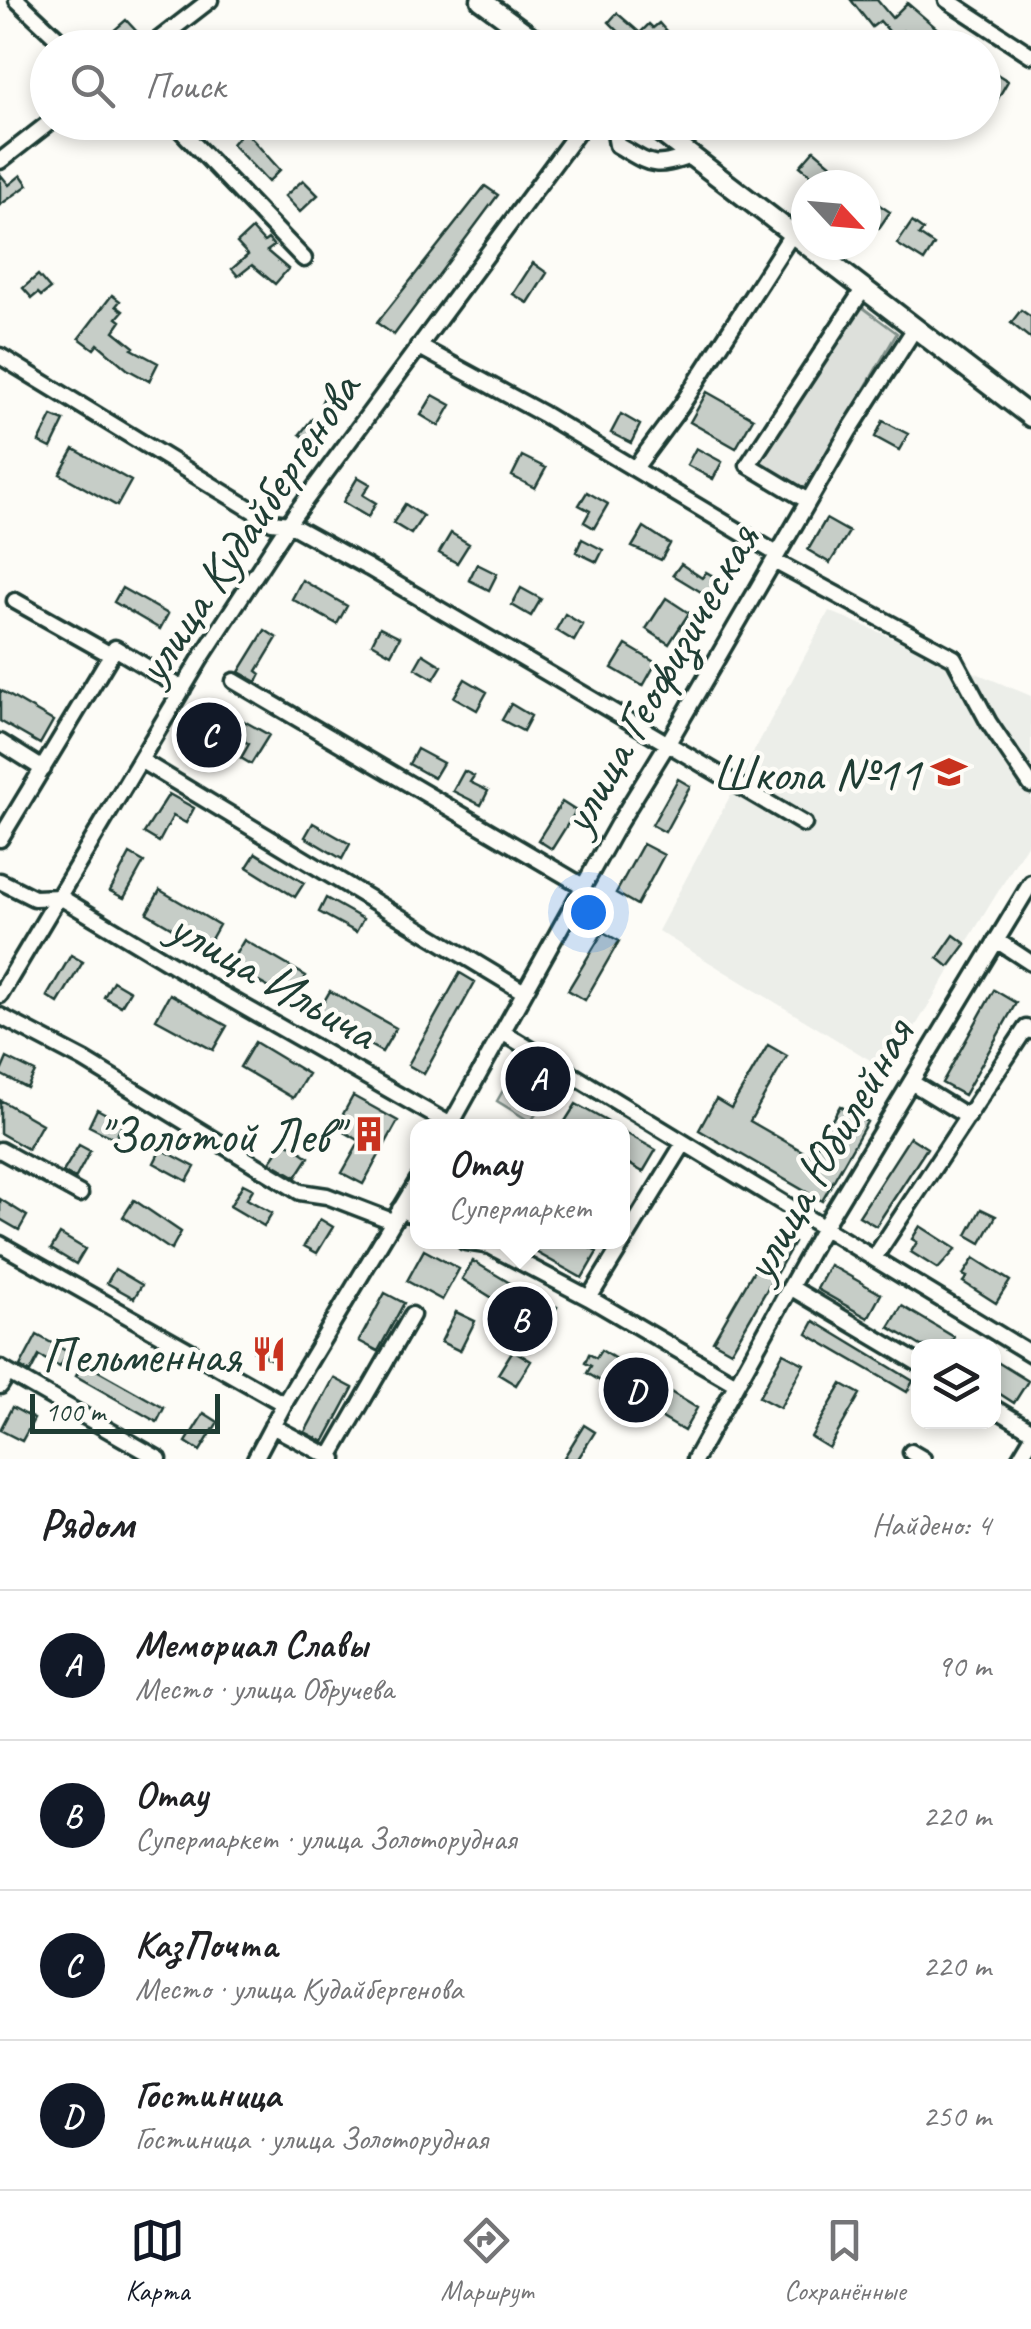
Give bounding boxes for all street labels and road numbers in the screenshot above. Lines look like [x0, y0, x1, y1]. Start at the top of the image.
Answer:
street label: улица Кудайбергенова [119, 358, 376, 697]
street label: улица Геофизическая [544, 511, 774, 847]
street label: улица Ильича [156, 893, 391, 1065]
street label: улица Юбилейная [726, 1005, 929, 1294]

